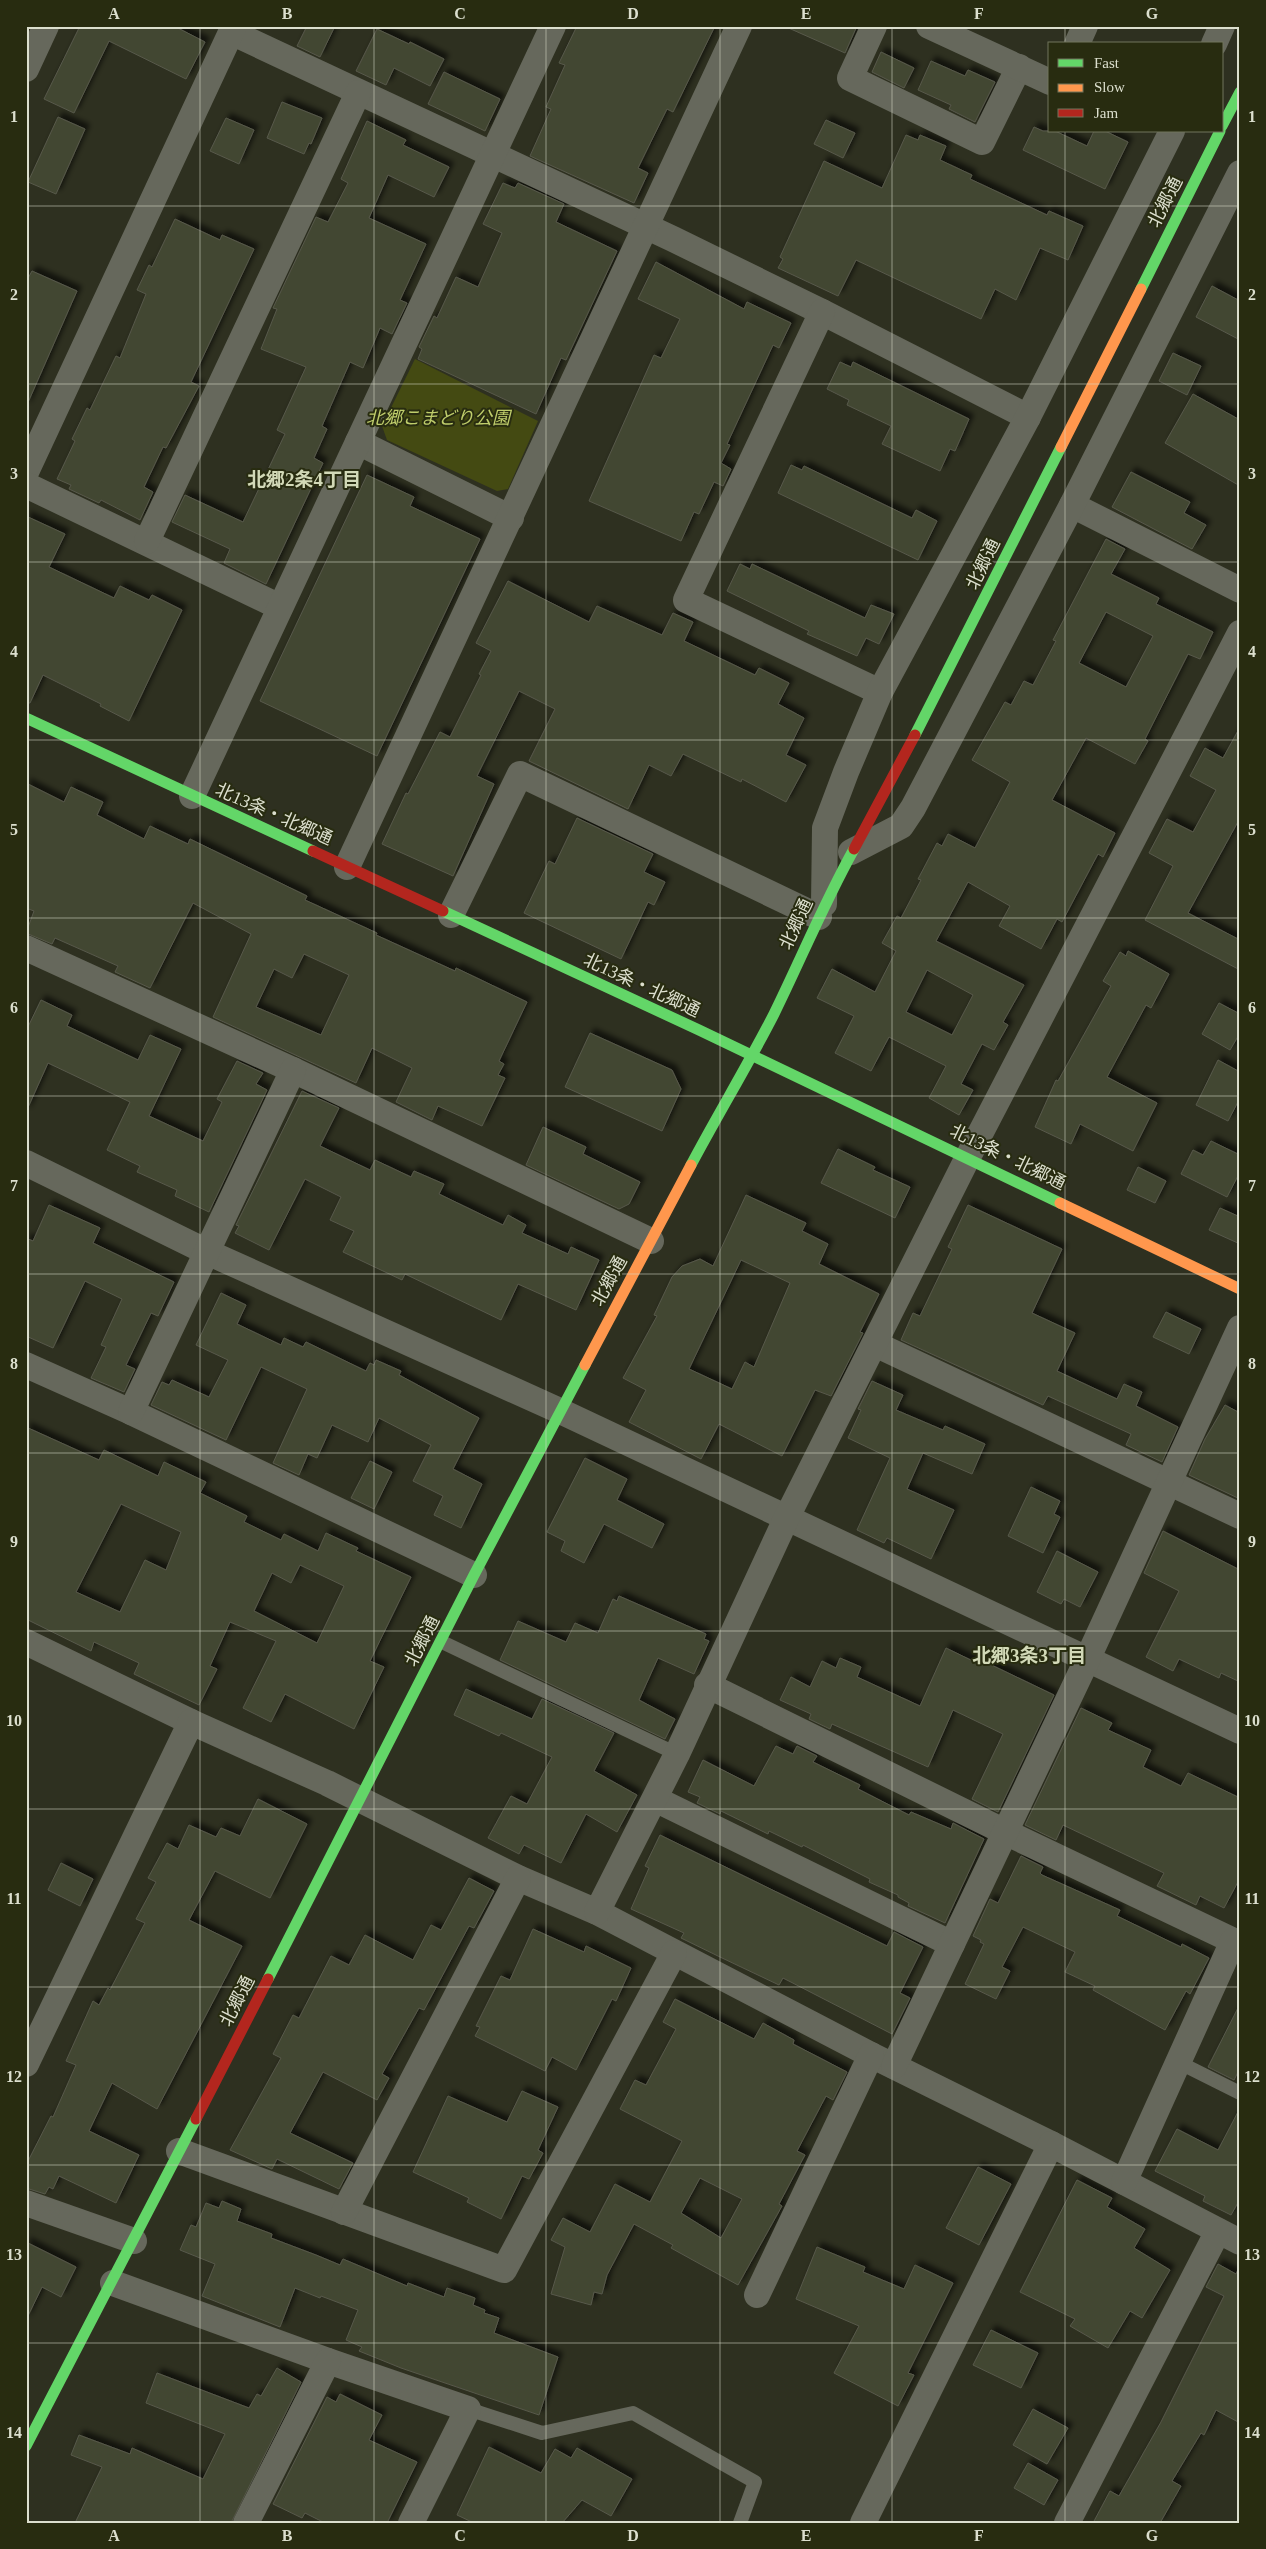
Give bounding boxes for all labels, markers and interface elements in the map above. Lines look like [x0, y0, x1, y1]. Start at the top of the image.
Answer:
text: A [108, 5, 120, 22]
text: B [282, 5, 293, 22]
text: C [454, 5, 466, 22]
text: D [627, 5, 639, 22]
text: E [801, 5, 811, 22]
text: F [974, 5, 984, 22]
text: G [1146, 5, 1159, 22]
legend [1048, 42, 1224, 132]
text: Fast [1094, 55, 1120, 71]
text: Slow [1094, 79, 1125, 95]
text: Jam [1094, 105, 1118, 121]
text: 1 [10, 108, 18, 125]
text: 1 [1248, 108, 1256, 125]
street label: 北郷通 [1144, 173, 1186, 231]
text: 2 [10, 286, 18, 303]
text: 2 [1248, 286, 1256, 303]
park label: 北郷こまどり公園 [366, 408, 513, 428]
text: 3 [10, 465, 18, 482]
text: 3 [1248, 465, 1256, 482]
district label: 北郷2条4丁目 [247, 469, 361, 490]
street label: 北郷通 [962, 535, 1004, 593]
text: 4 [10, 643, 18, 660]
text: 4 [1248, 643, 1256, 660]
street label: 北13条・北郷通 [212, 779, 336, 849]
text: 5 [10, 821, 18, 838]
text: 5 [1248, 821, 1256, 838]
street label: 北郷通 [776, 895, 816, 953]
street label: 北13条・北郷通 [581, 949, 703, 1021]
text: 6 [10, 999, 18, 1016]
text: 6 [1248, 999, 1256, 1016]
street label: 北13条・北郷通 [947, 1120, 1069, 1194]
text: 7 [10, 1177, 18, 1194]
text: 7 [1248, 1177, 1256, 1194]
street label: 北郷通 [587, 1253, 631, 1309]
text: 8 [10, 1355, 18, 1372]
text: 8 [1248, 1355, 1256, 1372]
text: 9 [10, 1533, 18, 1550]
text: 9 [1248, 1533, 1256, 1550]
street label: 北郷通 [401, 1612, 443, 1670]
district label: 北郷3条3丁目 [972, 1645, 1086, 1666]
text: 10 [6, 1712, 22, 1729]
text: 10 [1244, 1712, 1260, 1729]
text: 11 [6, 1890, 22, 1907]
text: 11 [1244, 1890, 1260, 1907]
street label: 北郷通 [216, 1972, 258, 2030]
text: 12 [6, 2068, 22, 2085]
text: 12 [1244, 2068, 1260, 2085]
text: 13 [6, 2246, 22, 2263]
text: 13 [1244, 2246, 1260, 2263]
text: 14 [6, 2424, 22, 2441]
text: 14 [1244, 2424, 1260, 2441]
text: A [108, 2527, 120, 2544]
text: B [282, 2527, 293, 2544]
text: C [454, 2527, 466, 2544]
text: D [627, 2527, 639, 2544]
text: E [801, 2527, 811, 2544]
text: F [974, 2527, 984, 2544]
text: G [1146, 2527, 1159, 2544]

